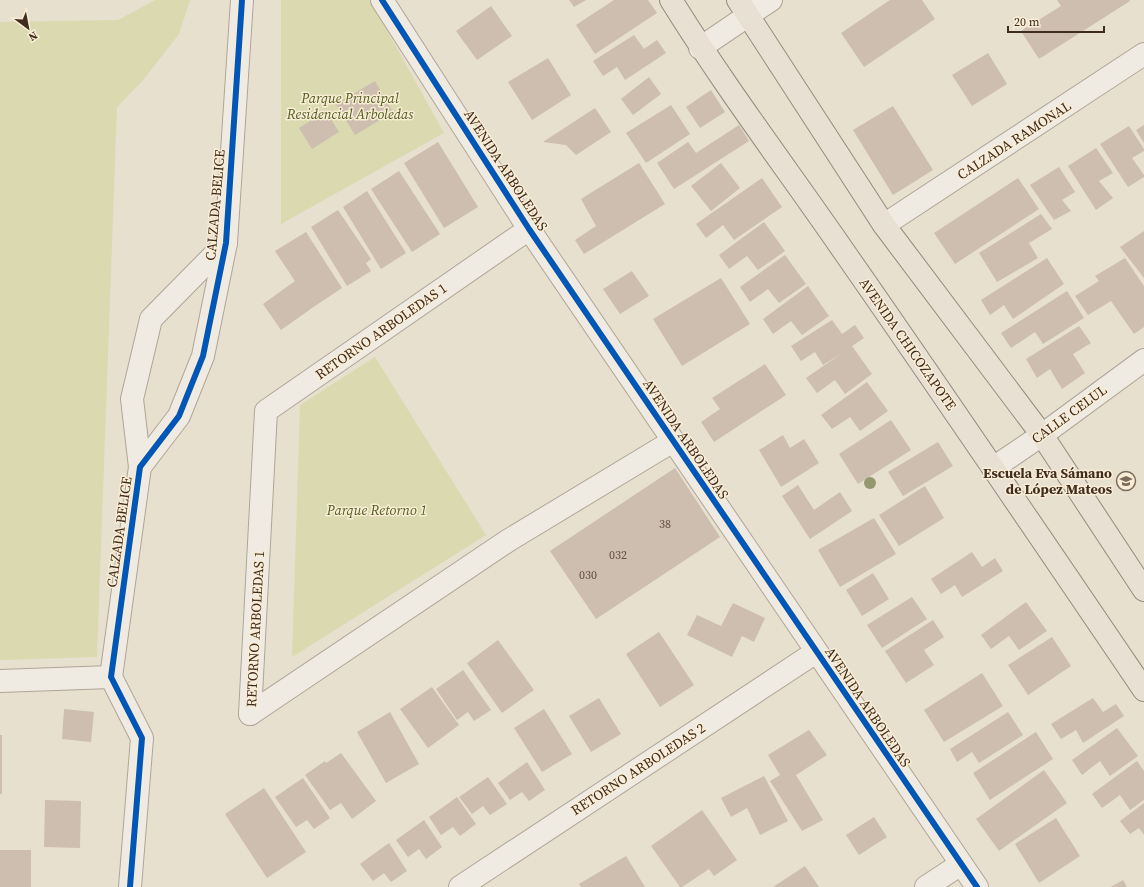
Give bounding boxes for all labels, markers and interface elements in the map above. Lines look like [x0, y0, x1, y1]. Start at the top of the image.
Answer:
north arrow [8, 8, 48, 48]
scale bar [1008, 8, 1104, 34]
text: 20 m [1014, 14, 1040, 30]
text: N [26, 28, 40, 45]
park label: Parque Principal Residencial Arboledas [286, 88, 414, 124]
street label: CALZADA RAMONAL [953, 96, 1075, 184]
street label: AVENIDA ARBOLEDAS [459, 105, 553, 235]
street label: CALZADA BELICE [200, 148, 230, 262]
street label: AVENIDA CHICOZAPOTE [855, 274, 961, 414]
street label: RETORNO ARBOLEDAS 1 [311, 278, 451, 384]
street label: AVENIDA ARBOLEDAS [638, 375, 734, 503]
street label: CALLE CELUL [1027, 380, 1111, 448]
place label: Escuela Eva Sámano de López Mateos [983, 463, 1113, 499]
school or university icon: Escuela Eva Sámano de López Mateos [1115, 470, 1137, 492]
street label: CALZADA BELICE [101, 475, 137, 589]
park label: Parque Retorno 1 [326, 500, 427, 520]
house number: 38 [659, 516, 671, 532]
house number: 032 [609, 547, 627, 563]
street label: RETORNO ARBOLEDAS 1 [241, 550, 269, 708]
house number: 030 [579, 567, 597, 583]
street label: AVENIDA ARBOLEDAS [820, 643, 916, 771]
street label: RETORNO ARBOLEDAS 2 [567, 718, 709, 820]

